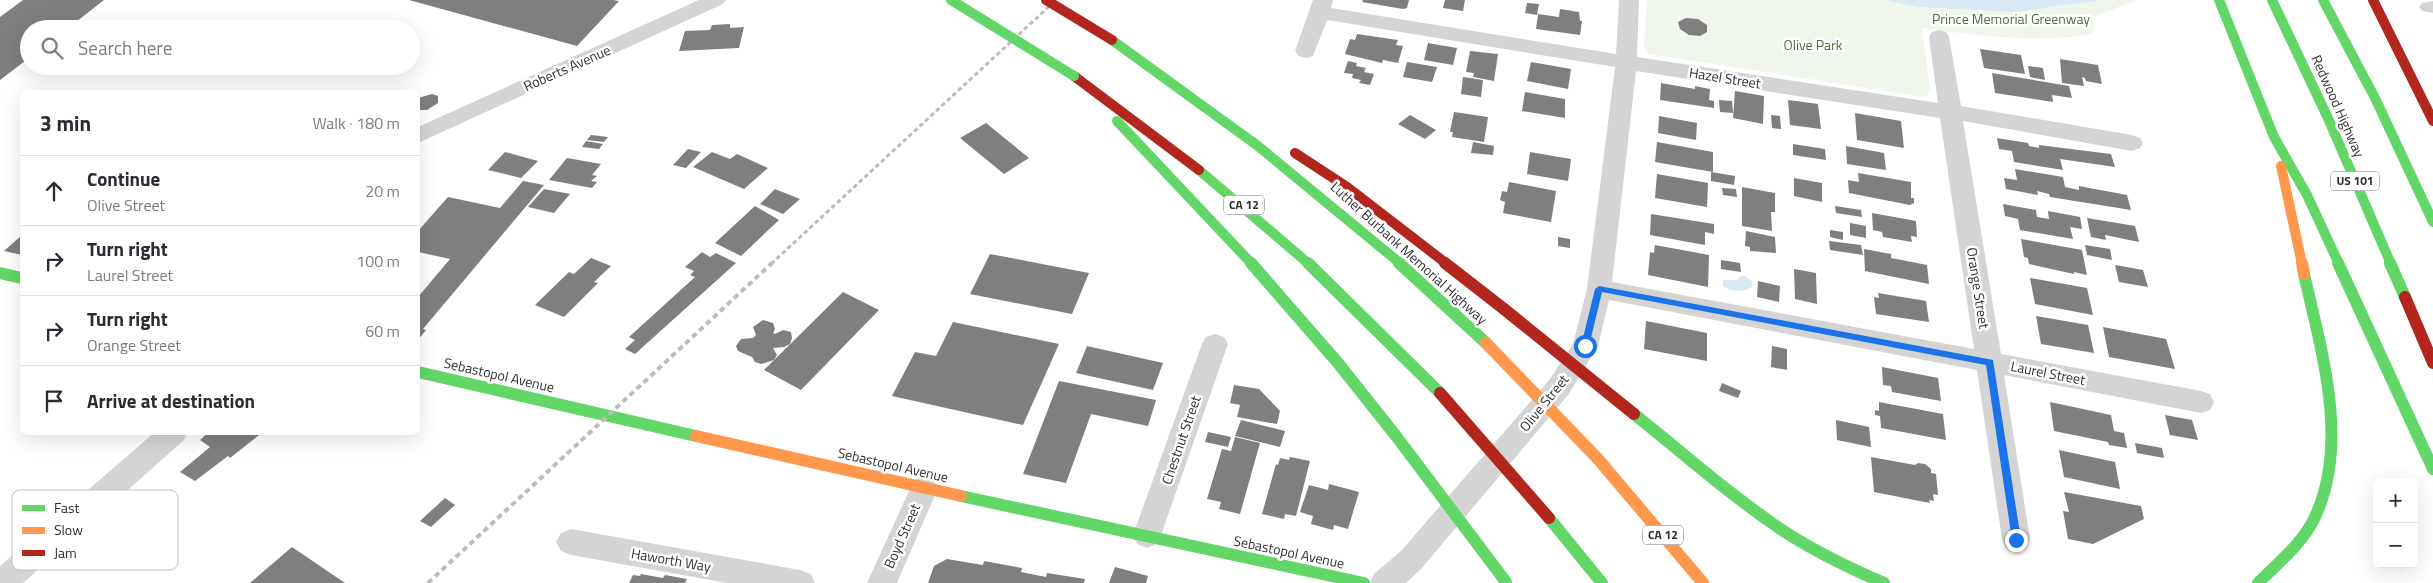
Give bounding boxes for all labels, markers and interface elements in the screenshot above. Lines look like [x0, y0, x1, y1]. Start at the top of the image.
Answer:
park label: Prince Memorial Greenway [1932, 8, 2090, 29]
search box [20, 20, 420, 75]
text: Search here [78, 33, 172, 62]
icon: search [38, 34, 66, 62]
park label: Olive Park [1783, 34, 1843, 55]
street label: Roberts Avenue [520, 39, 614, 96]
street label: Redwood Highway [2306, 51, 2371, 161]
street label: Hazel Street [1688, 61, 1762, 94]
text: 3 min [40, 107, 91, 139]
text: Walk · 180 m [312, 111, 400, 135]
text: Continue [87, 164, 160, 193]
road number: US 101 [2331, 172, 2379, 190]
street label: Luther Burbank Memorial Highway [1326, 176, 1493, 329]
icon: ahead [40, 177, 68, 205]
text: 20 m [365, 179, 400, 203]
text: Olive Street [87, 193, 165, 217]
road number: CA 12 [1224, 196, 1264, 214]
text: Turn right [87, 234, 168, 263]
street label: Orange Street [1962, 246, 1995, 330]
icon: right [40, 247, 68, 275]
text: 100 m [356, 249, 400, 273]
text: Laurel Street [87, 263, 173, 287]
text: Turn right [87, 304, 168, 333]
icon: right [40, 317, 68, 345]
text: 60 m [365, 319, 400, 343]
text: Orange Street [87, 333, 181, 357]
route start [1574, 335, 1597, 358]
street label: Sebastopol Avenue [442, 352, 556, 397]
street label: Laurel Street [2009, 355, 2087, 390]
street label: Olive Street [1514, 369, 1573, 436]
text: Arrive at destination [87, 386, 255, 415]
icon: arrive [40, 387, 68, 415]
street label: Chestnut Street [1156, 393, 1206, 487]
street label: Sebastopol Avenue [836, 442, 950, 487]
map controls [2373, 478, 2418, 568]
button: + [2373, 478, 2418, 523]
legend [12, 490, 178, 570]
text: Fast [54, 497, 79, 518]
street label: Boyd Street [878, 500, 925, 572]
text: Slow [54, 519, 83, 540]
button: − [2373, 523, 2418, 568]
road number: CA 12 [1643, 526, 1683, 544]
route end [2005, 529, 2028, 552]
street label: Sebastopol Avenue [1232, 530, 1346, 574]
text: Jam [54, 542, 77, 563]
street label: Haworth Way [630, 542, 713, 577]

